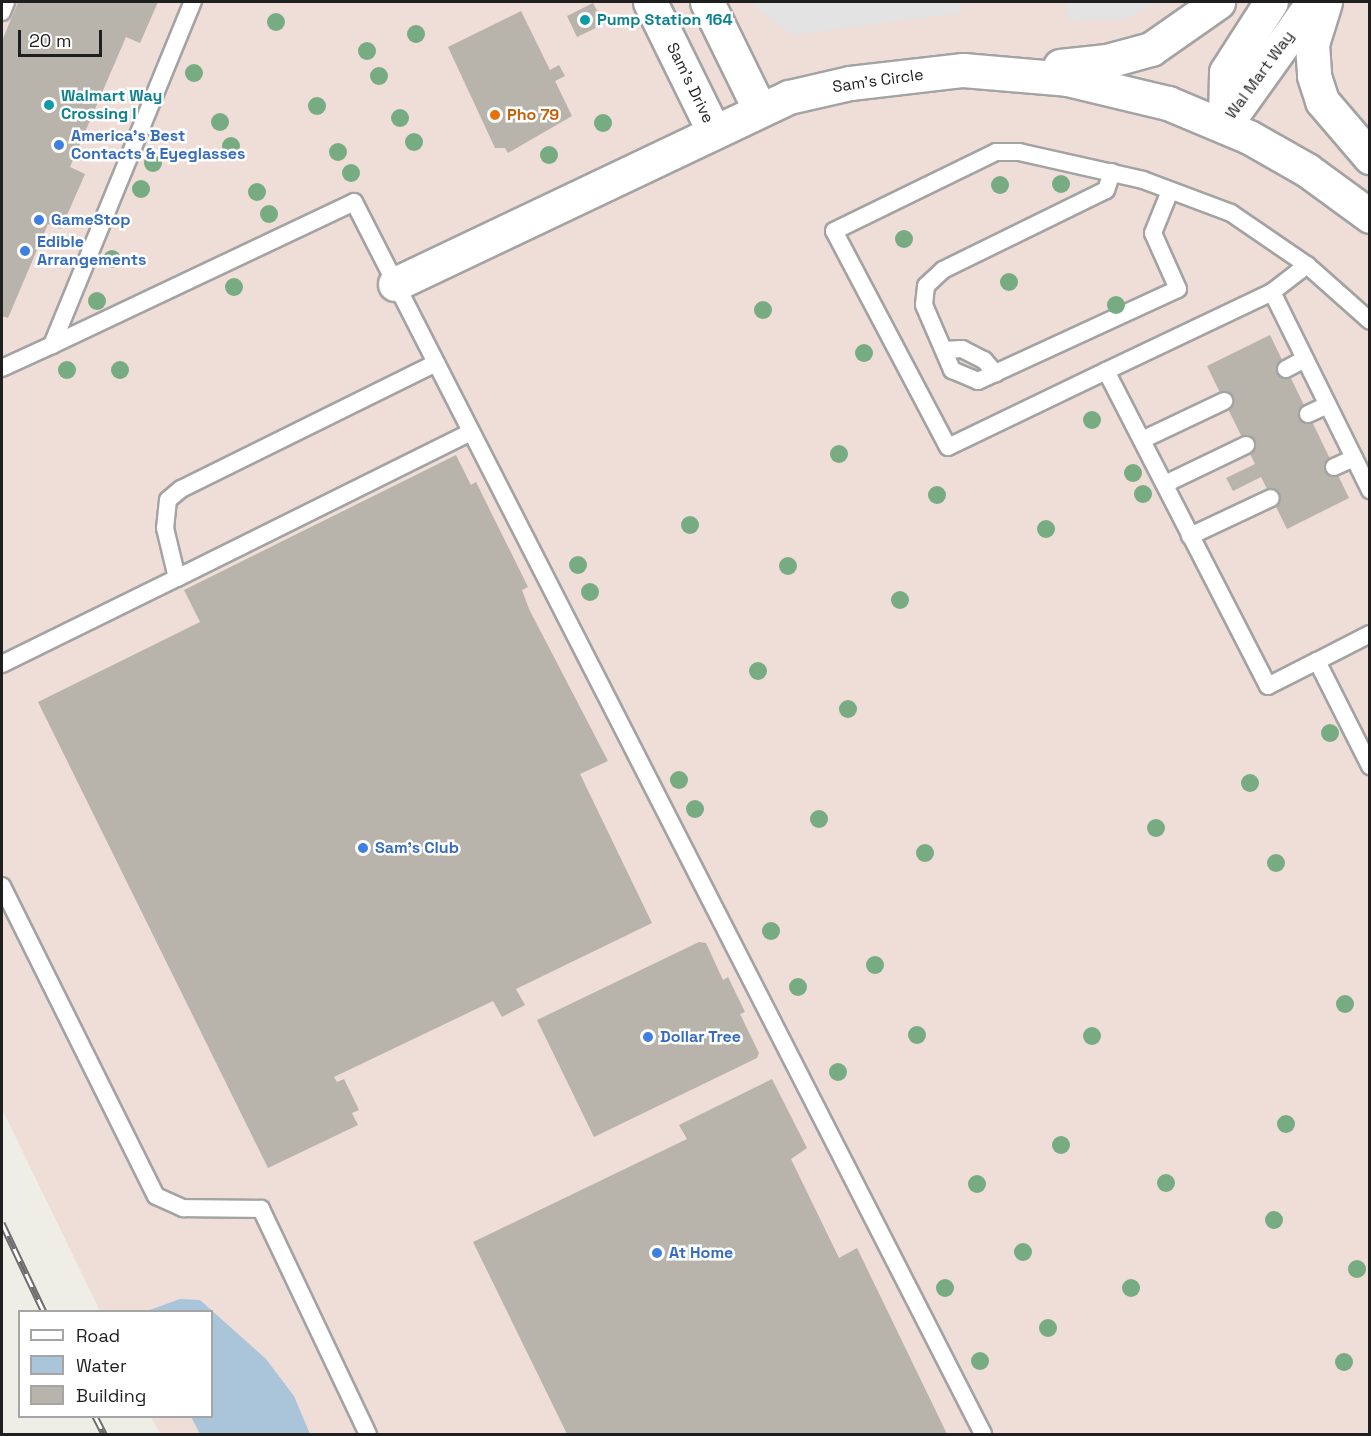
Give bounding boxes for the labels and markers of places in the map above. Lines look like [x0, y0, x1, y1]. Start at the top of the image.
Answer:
place label: Pump Station 164 [597, 10, 733, 30]
marker: Pump Station 164 [578, 13, 592, 27]
place label: Walmart Way Crossing I [61, 86, 163, 124]
marker: Walmart Way Crossing I [42, 98, 56, 112]
place label: Pho 79 [507, 105, 559, 125]
marker: Pho 79 [488, 108, 502, 122]
place label: America's Best Contacts & Eyeglasses [71, 126, 245, 164]
marker: America's Best Contacts & Eyeglasses [52, 138, 66, 152]
place label: GameStop [51, 210, 130, 230]
marker: GameStop [32, 213, 46, 227]
place label: Edible Arrangements [37, 232, 146, 270]
marker: Edible Arrangements [18, 244, 32, 258]
place label: Sam's Club [375, 838, 459, 858]
marker: Sam's Club [356, 841, 370, 855]
place label: Dollar Tree [660, 1027, 741, 1047]
marker: Dollar Tree [641, 1030, 655, 1044]
place label: At Home [669, 1243, 733, 1263]
marker: At Home [650, 1246, 664, 1260]

